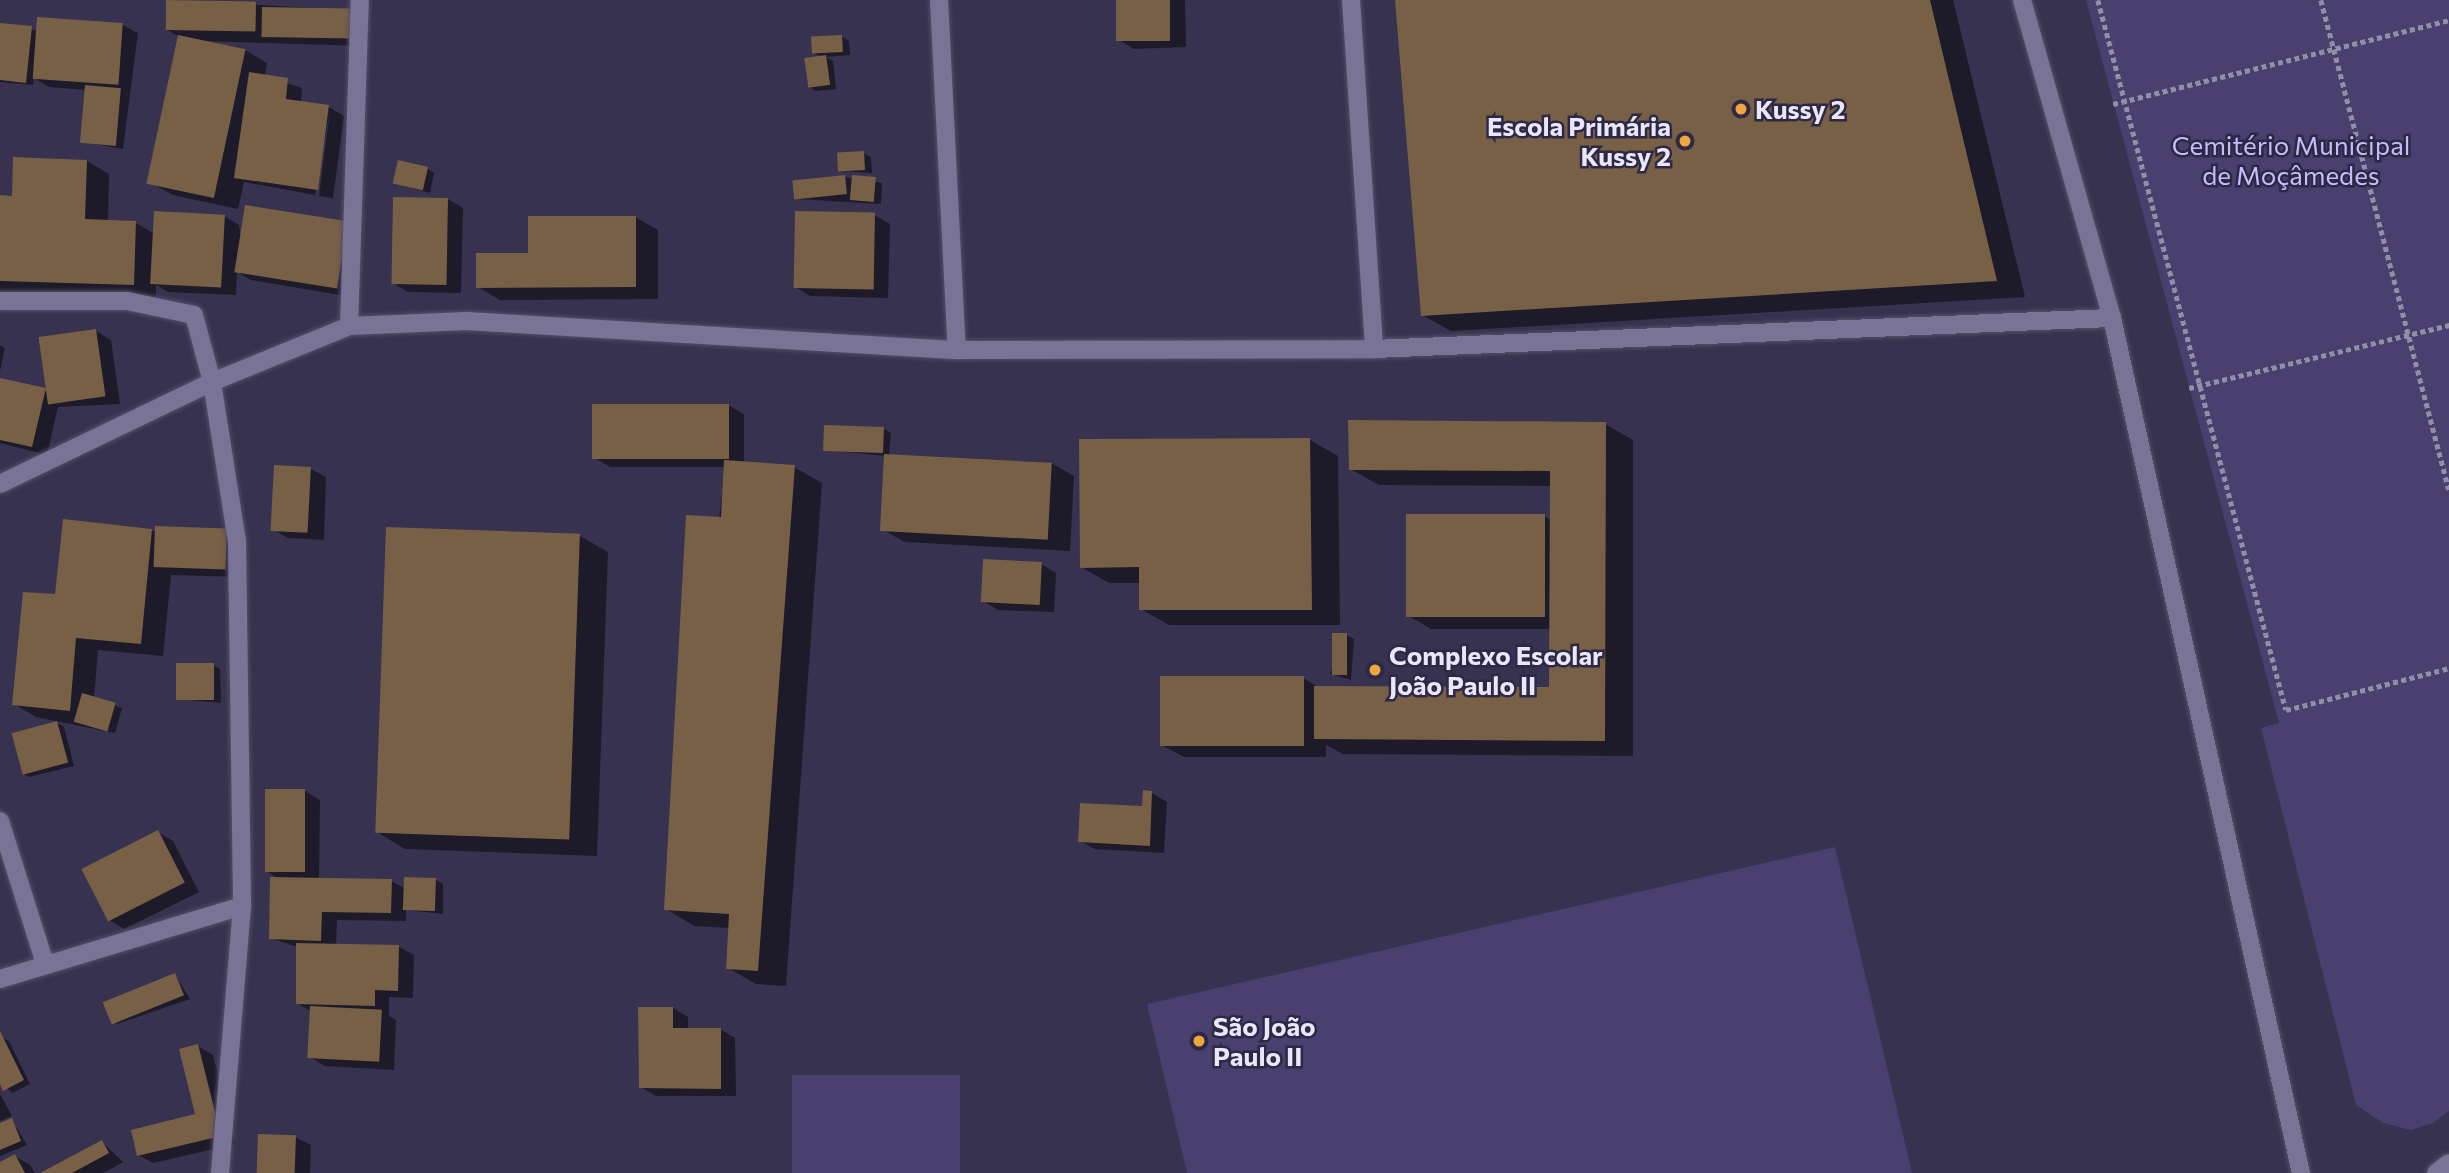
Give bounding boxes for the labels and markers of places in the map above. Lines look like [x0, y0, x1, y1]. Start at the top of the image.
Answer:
place label: Kussy 2 [1755, 93, 1845, 125]
marker: Kussy 2 [1733, 101, 1749, 117]
place label: Escola Primária Kussy 2 [1487, 110, 1671, 172]
marker: Escola Primária Kussy 2 [1677, 133, 1693, 149]
place label: Complexo Escolar João Paulo II [1389, 639, 1603, 700]
marker: Complexo Escolar João Paulo II [1367, 662, 1383, 678]
place label: São João Paulo II [1213, 1010, 1316, 1072]
marker: São João Paulo II [1191, 1033, 1207, 1049]

